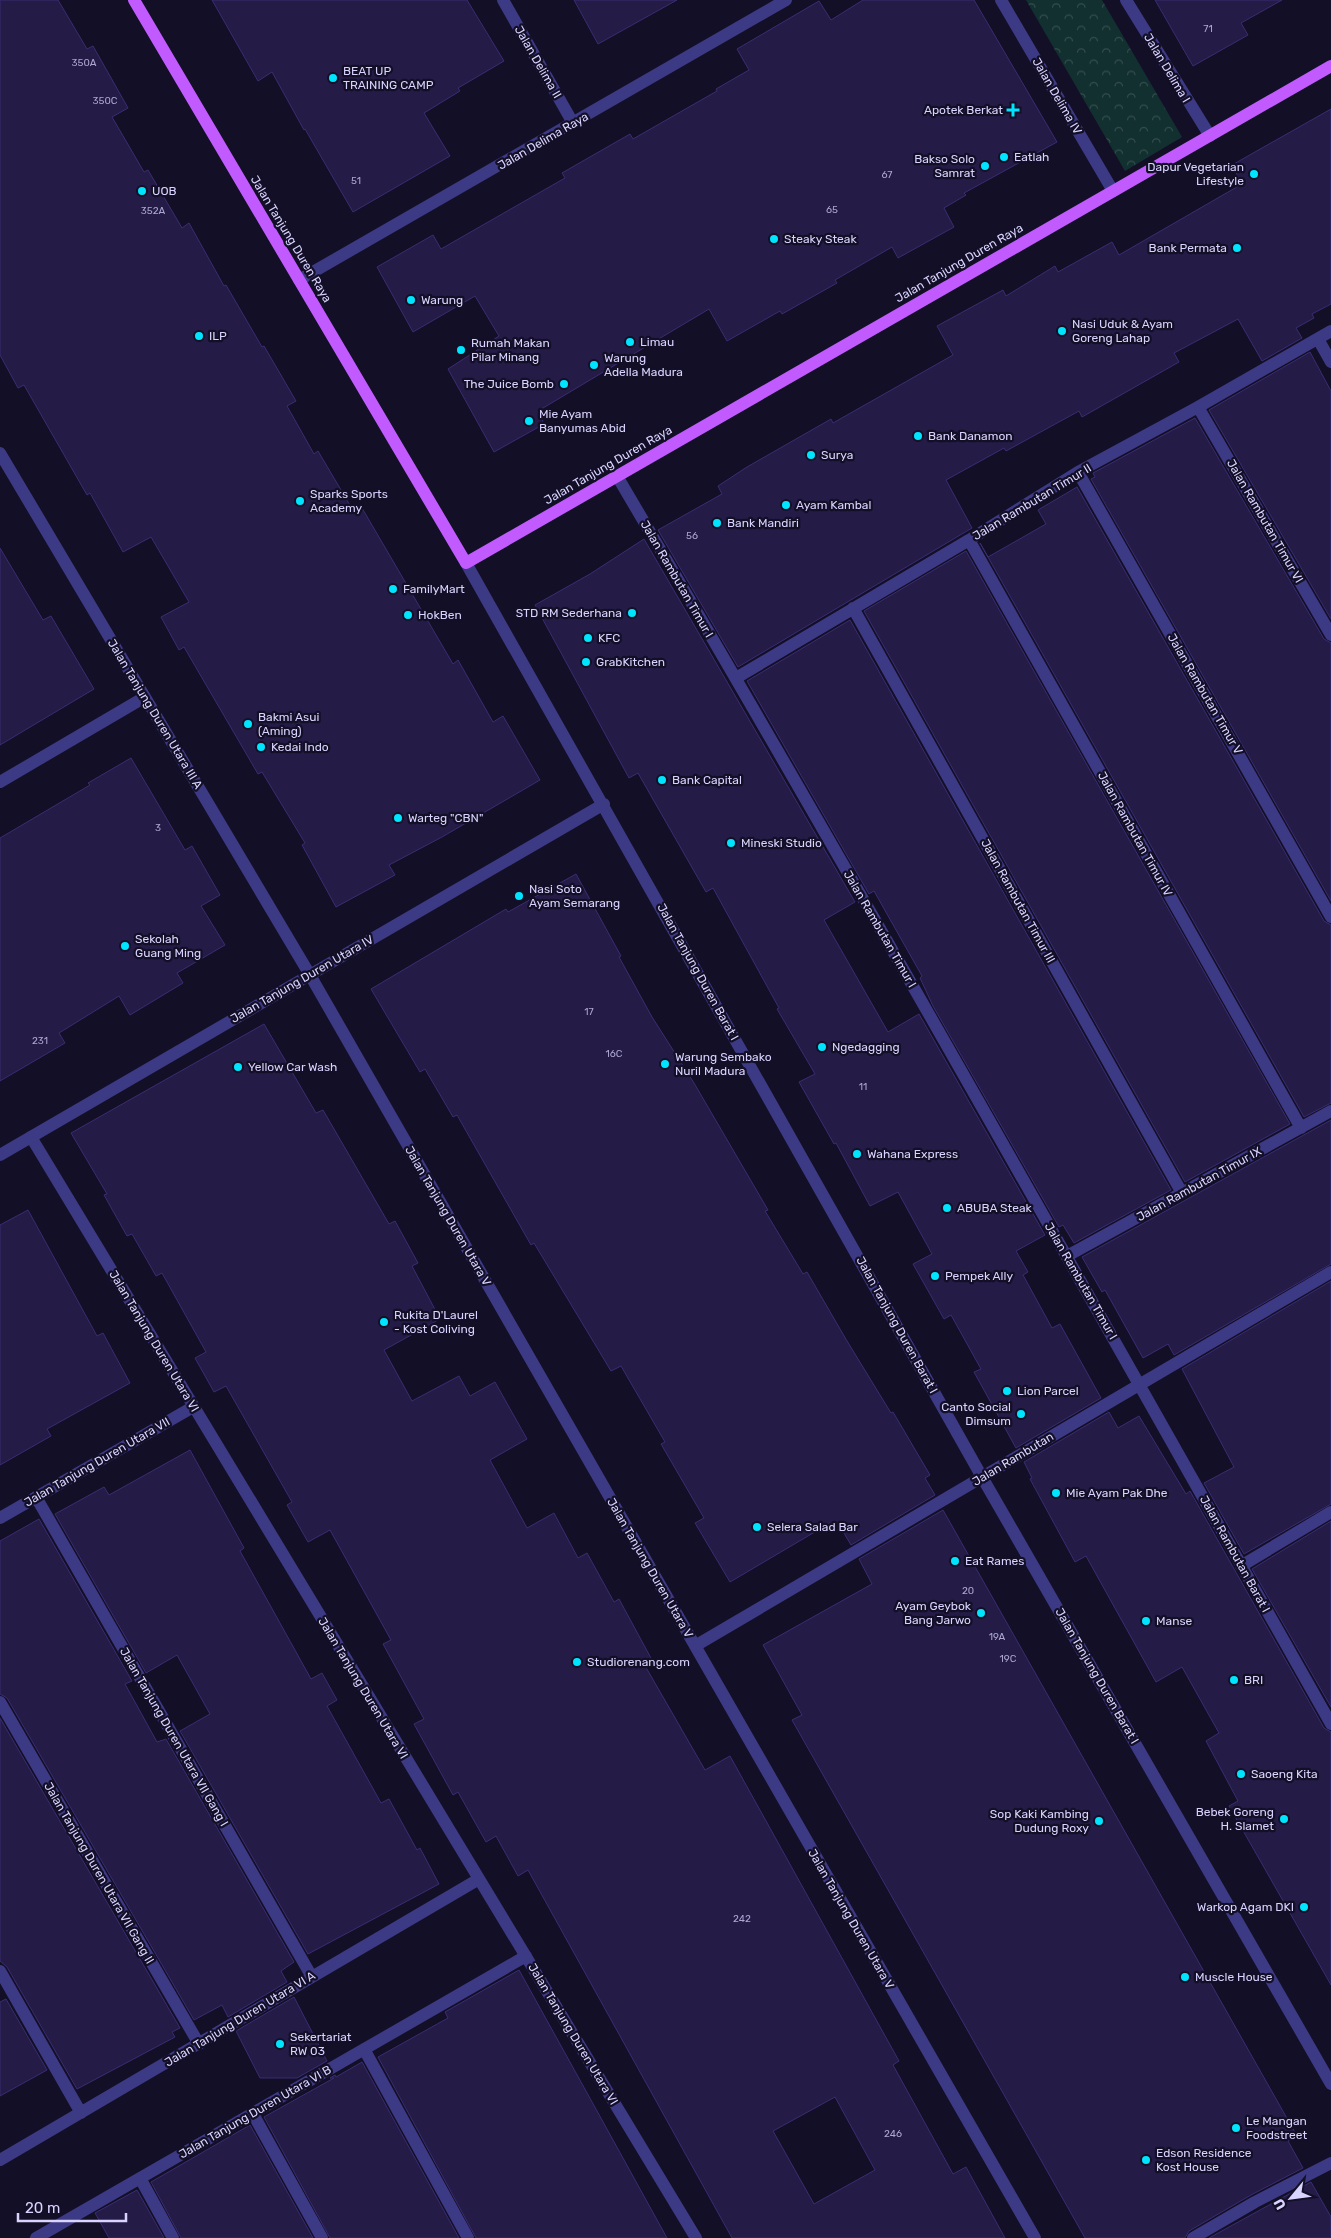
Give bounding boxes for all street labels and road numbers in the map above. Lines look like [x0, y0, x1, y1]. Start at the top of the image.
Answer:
street label: Jalan Delima II [512, 23, 564, 101]
street label: Jalan Delima I [1141, 31, 1193, 105]
street label: Jalan Delima IV [1029, 55, 1085, 137]
street label: Jalan Delima Raya [495, 109, 591, 173]
street label: Jalan Tanjung Duren Raya [248, 173, 334, 305]
street label: Jalan Tanjung Duren Raya [893, 221, 1025, 305]
street label: Jalan Tanjung Duren Raya [542, 423, 674, 507]
street label: Jalan Rambutan Timur VI [1224, 457, 1306, 585]
street label: Jalan Rambutan Timur II [970, 461, 1094, 543]
street label: Jalan Rambutan Timur I [638, 518, 716, 640]
street label: Jalan Rambutan Timur V [1165, 631, 1245, 757]
street label: Jalan Tanjung Duren Utara III A [105, 637, 205, 791]
street label: Jalan Rambutan Timur IV [1095, 769, 1175, 899]
street label: Jalan Rambutan Timur III [978, 837, 1058, 965]
street label: Jalan Rambutan Timur I [841, 868, 919, 990]
street label: Jalan Tanjung Duren Barat I [654, 901, 742, 1043]
street label: Jalan Tanjung Duren Utara IV [228, 932, 376, 1026]
street label: Jalan Tanjung Duren Utara V [402, 1144, 494, 1289]
street label: Jalan Rambutan Timur IX [1134, 1144, 1264, 1224]
street label: Jalan Rambutan Timur I [1042, 1220, 1120, 1342]
street label: Jalan Tanjung Duren Barat I [853, 1254, 941, 1396]
street label: Jalan Tanjung Duren Utara VI [106, 1268, 202, 1414]
street label: Jalan Tanjung Duren Utara VII [22, 1415, 172, 1509]
street label: Jalan Rambutan [970, 1429, 1056, 1489]
street label: Jalan Rambutan Barat I [1197, 1493, 1273, 1615]
street label: Jalan Tanjung Duren Utara V [604, 1496, 696, 1641]
street label: Jalan Tanjung Duren Barat I [1052, 1606, 1142, 1746]
street label: Jalan Tanjung Duren Utara VI [315, 1615, 411, 1761]
street label: Jalan Tanjung Duren Utara VII Gang I [117, 1645, 231, 1829]
street label: Jalan Tanjung Duren Utara VII Gang II [41, 1780, 157, 1966]
street label: Jalan Tanjung Duren Utara V [805, 1847, 897, 1992]
street label: Jalan Tanjung Duren Utara VI [525, 1961, 621, 2107]
street label: Jalan Tanjung Duren Utara VI A [162, 1968, 318, 2070]
street label: Jalan Tanjung Duren Utara VI B [176, 2063, 334, 2161]

